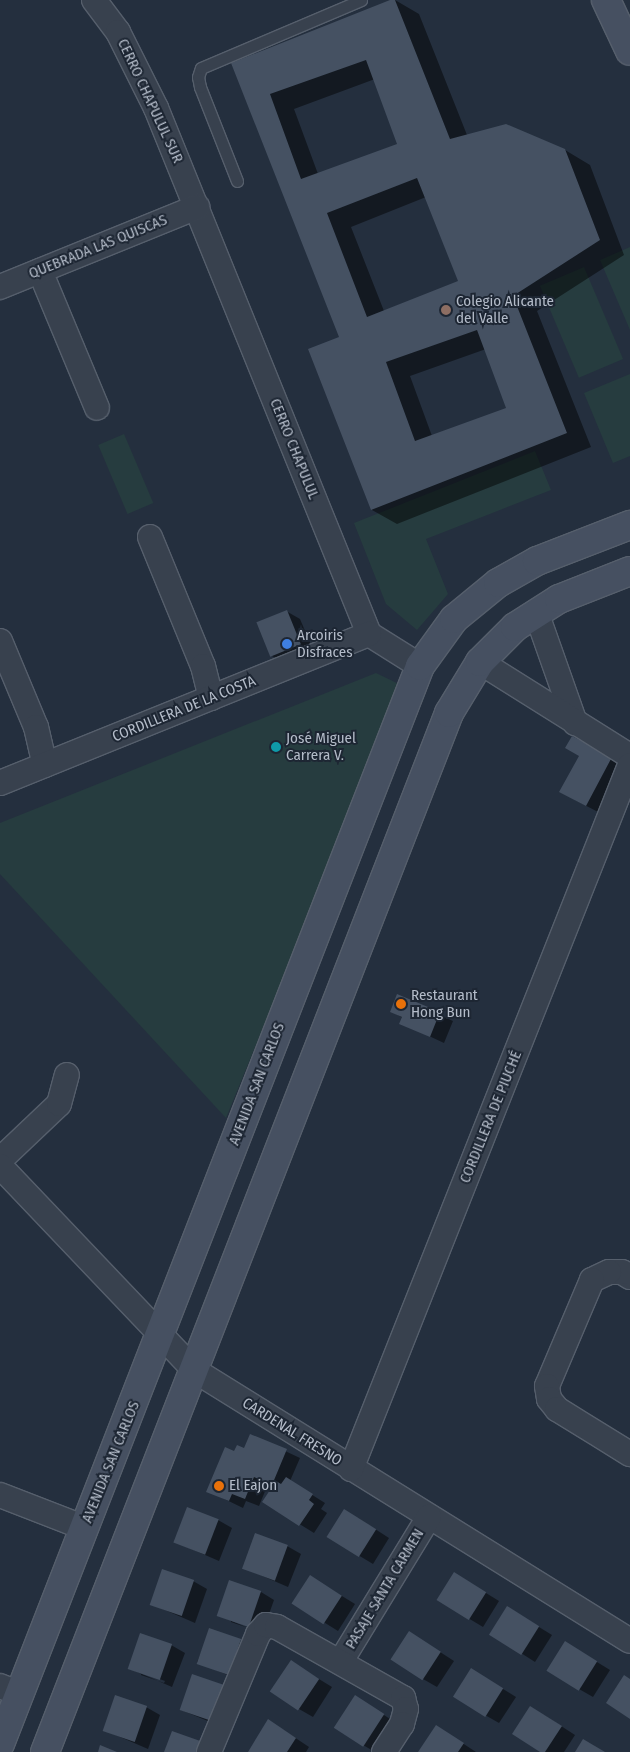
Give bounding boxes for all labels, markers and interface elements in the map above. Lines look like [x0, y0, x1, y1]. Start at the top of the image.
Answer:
street label: CERRO CHAPULUL SUR [113, 36, 187, 166]
street label: QUEBRADA LAS QUISCAS [26, 211, 170, 283]
place label: Colegio Alicante del Valle [456, 292, 554, 327]
marker: Colegio Alicante del Valle [440, 304, 452, 316]
street label: CERRO CHAPULUL [266, 396, 322, 502]
place label: Arcoiris Disfraces [297, 626, 353, 661]
marker: Arcoiris Disfraces [281, 638, 293, 650]
street label: CORDILLERA DE LA COSTA [110, 672, 258, 746]
place label: José Miguel Carrera V. [286, 729, 356, 764]
marker: José Miguel Carrera V. [270, 741, 282, 753]
place label: Restaurant Hong Bun [411, 986, 478, 1021]
marker: Restaurant Hong Bun [395, 998, 407, 1010]
street label: AVENIDA SAN CARLOS [225, 1020, 289, 1148]
street label: CORDILLERA DE PIUCHÉ [456, 1048, 526, 1186]
street label: CARDENAL FRESNO [239, 1394, 345, 1470]
street label: AVENIDA SAN CARLOS [78, 1398, 144, 1526]
place label: El Eajon [229, 1477, 277, 1495]
marker: El Eajon [213, 1480, 225, 1492]
street label: PASAJE SANTA CARMEN [342, 1526, 428, 1652]

